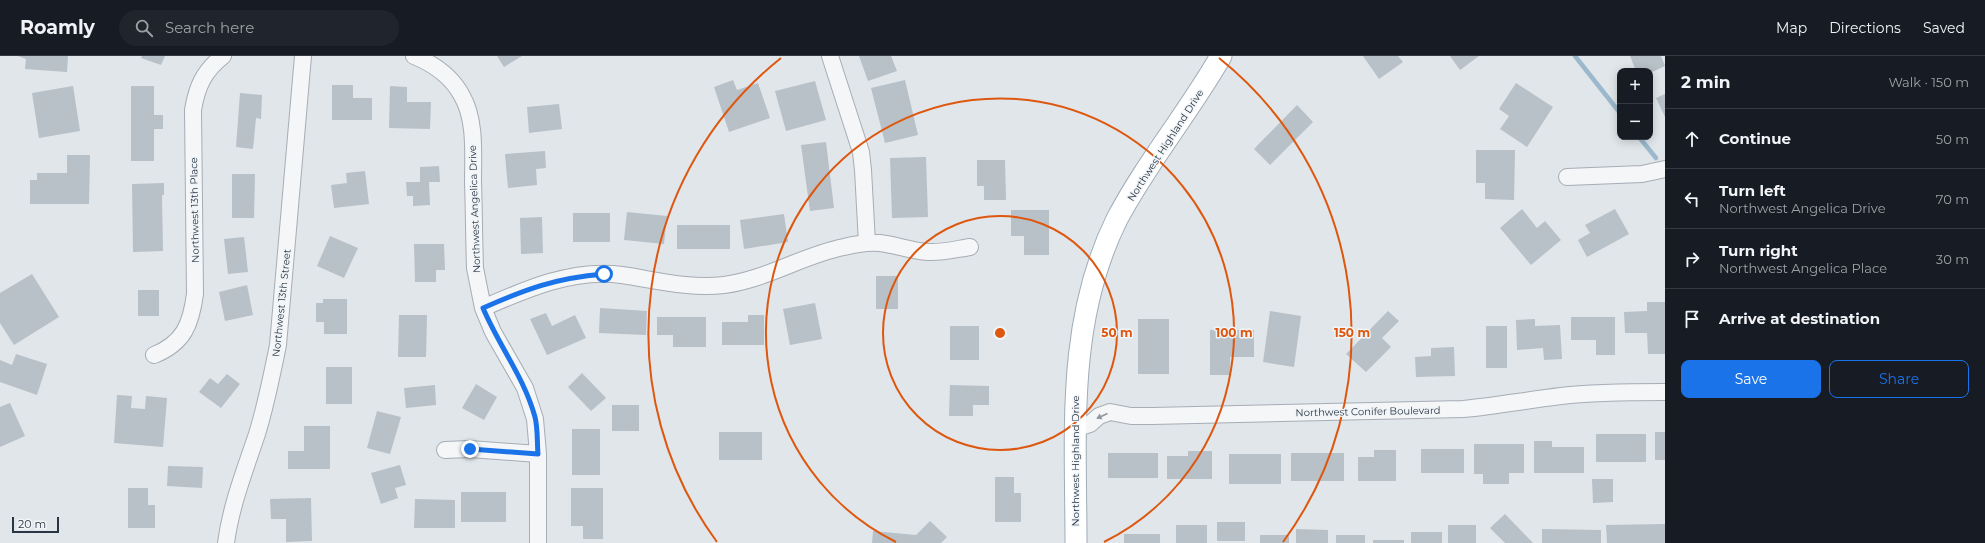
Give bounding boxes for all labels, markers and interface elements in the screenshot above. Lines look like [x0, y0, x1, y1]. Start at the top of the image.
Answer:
search box [119, 10, 399, 46]
text: Roamly [20, 16, 95, 39]
icon: search [133, 17, 155, 39]
text: Search here [165, 18, 254, 37]
text: Map [1776, 19, 1807, 37]
text: Directions [1829, 19, 1901, 37]
text: Saved [1923, 19, 1965, 37]
map controls [1617, 68, 1653, 140]
button: + [1617, 68, 1653, 104]
text: 2 min [1681, 72, 1731, 92]
text: Walk · 150 m [1888, 74, 1969, 90]
street label: Northwest Highland Drive [1124, 87, 1207, 204]
button: − [1617, 104, 1653, 140]
icon: ahead [1681, 128, 1703, 150]
text: Continue [1719, 129, 1791, 148]
text: 50 m [1936, 131, 1969, 147]
street label: Northwest Angelica Drive [466, 145, 483, 273]
street label: Northwest 13th Place [187, 157, 202, 263]
text: Turn left [1719, 181, 1786, 200]
icon: left [1681, 188, 1703, 210]
text: 70 m [1936, 191, 1969, 207]
text: Northwest Angelica Drive [1719, 200, 1885, 216]
text: Turn right [1719, 241, 1798, 260]
street label: Northwest 13th Street [269, 248, 294, 358]
icon: right [1681, 248, 1703, 270]
text: 30 m [1936, 251, 1969, 267]
text: Northwest Angelica Place [1719, 260, 1887, 276]
route start [595, 265, 613, 283]
icon: arrive [1681, 308, 1703, 330]
text: Arrive at destination [1719, 309, 1880, 328]
text: 50 m [1101, 325, 1133, 340]
text: 100 m [1216, 325, 1252, 340]
text: 150 m [1334, 325, 1370, 340]
centre of rings [993, 326, 1007, 340]
button: Save [1681, 360, 1821, 398]
button: Share [1829, 360, 1969, 398]
street label: Northwest Highland Drive [1069, 396, 1082, 526]
street label: Northwest Conifer Boulevard [1295, 404, 1441, 419]
one-way arrow [1096, 413, 1107, 419]
route end [461, 440, 479, 458]
scale bar [12, 515, 59, 534]
text: 20 m [18, 517, 46, 531]

